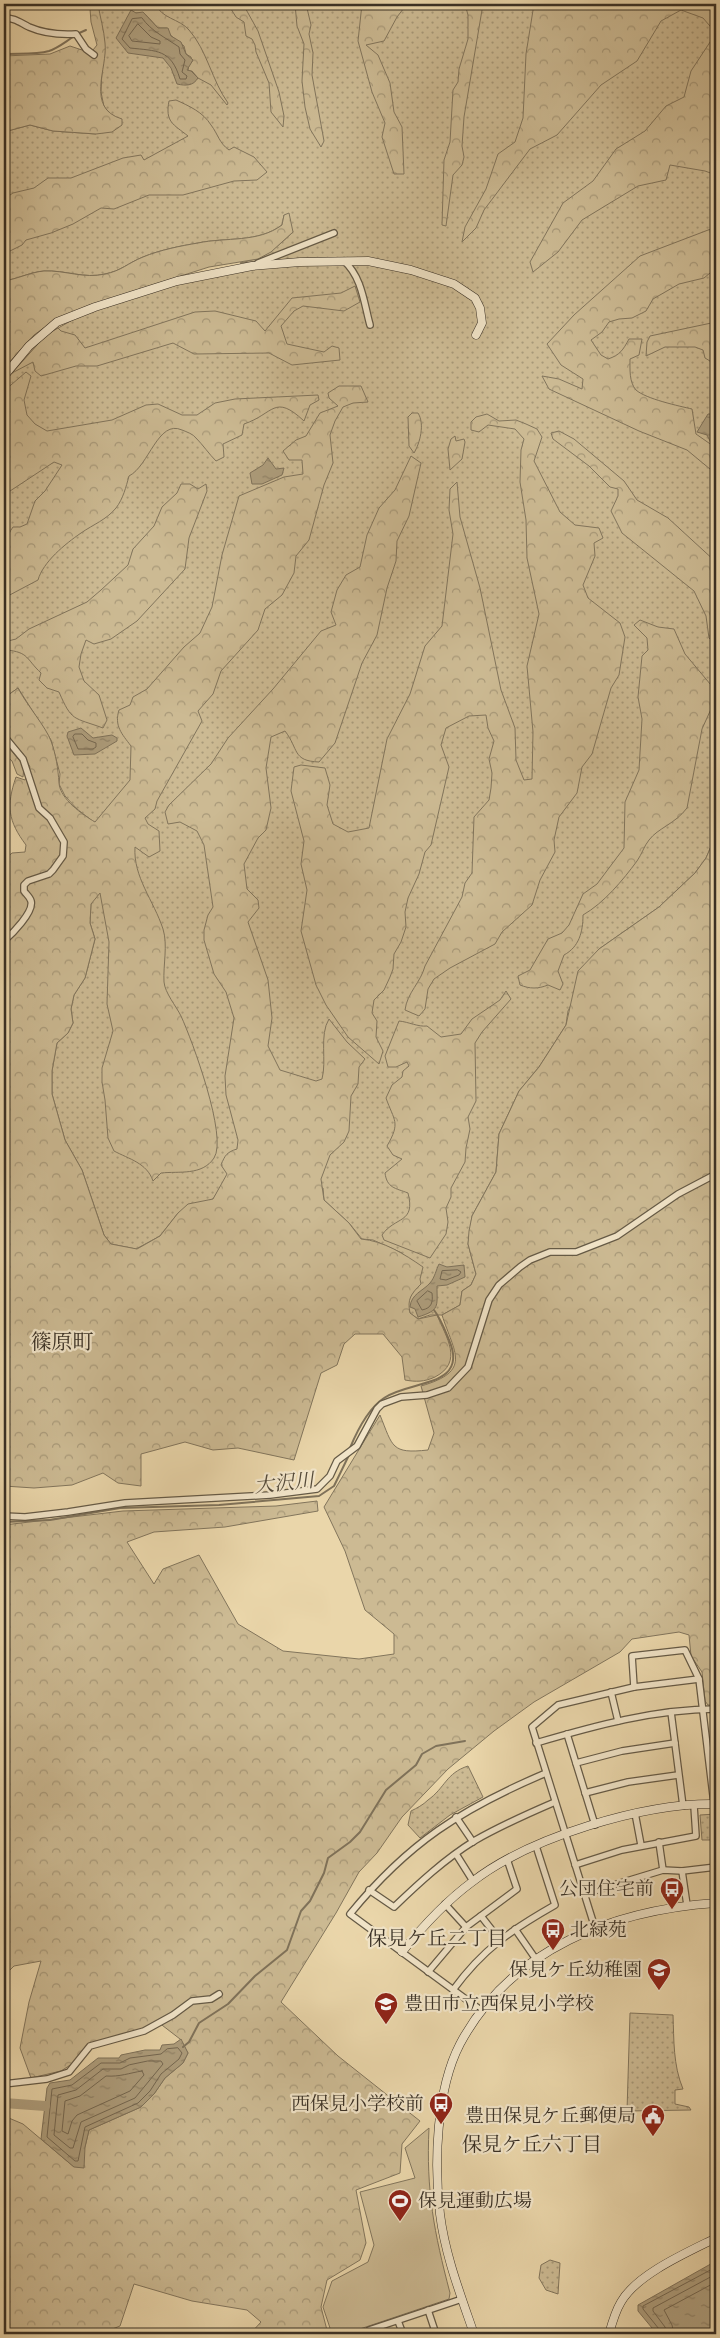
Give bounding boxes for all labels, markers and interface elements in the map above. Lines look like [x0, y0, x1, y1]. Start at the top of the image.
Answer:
district label: 篠原町 [31, 1330, 94, 1356]
water label: 大沢川 [253, 1468, 317, 1500]
bus stop icon: 公団住宅前 [659, 1876, 685, 1910]
place label: 公団住宅前 [559, 1878, 654, 1901]
bus stop icon: 北緑苑 [540, 1917, 566, 1951]
place label: 北緑苑 [570, 1919, 627, 1942]
district label: 保見ケ丘二丁目 [367, 1927, 507, 1952]
school or university icon: 保見ケ丘幼稚園 [646, 1957, 672, 1991]
place label: 保見ケ丘幼稚園 [509, 1959, 642, 1982]
school or university icon: 豊田市立西保見小学校 [373, 1991, 399, 2025]
place label: 豊田市立西保見小学校 [404, 1993, 594, 2016]
bus stop icon: 西保見小学校前 [428, 2091, 454, 2125]
place label: 西保見小学校前 [291, 2093, 424, 2116]
public building icon: 豊田保見ケ丘郵便局 [640, 2103, 666, 2137]
place label: 豊田保見ケ丘郵便局 [465, 2105, 636, 2128]
district label: 保見ケ丘六丁目 [462, 2133, 602, 2158]
sports icon: 保見運動広場 [387, 2188, 413, 2222]
place label: 保見運動広場 [418, 2190, 532, 2213]

